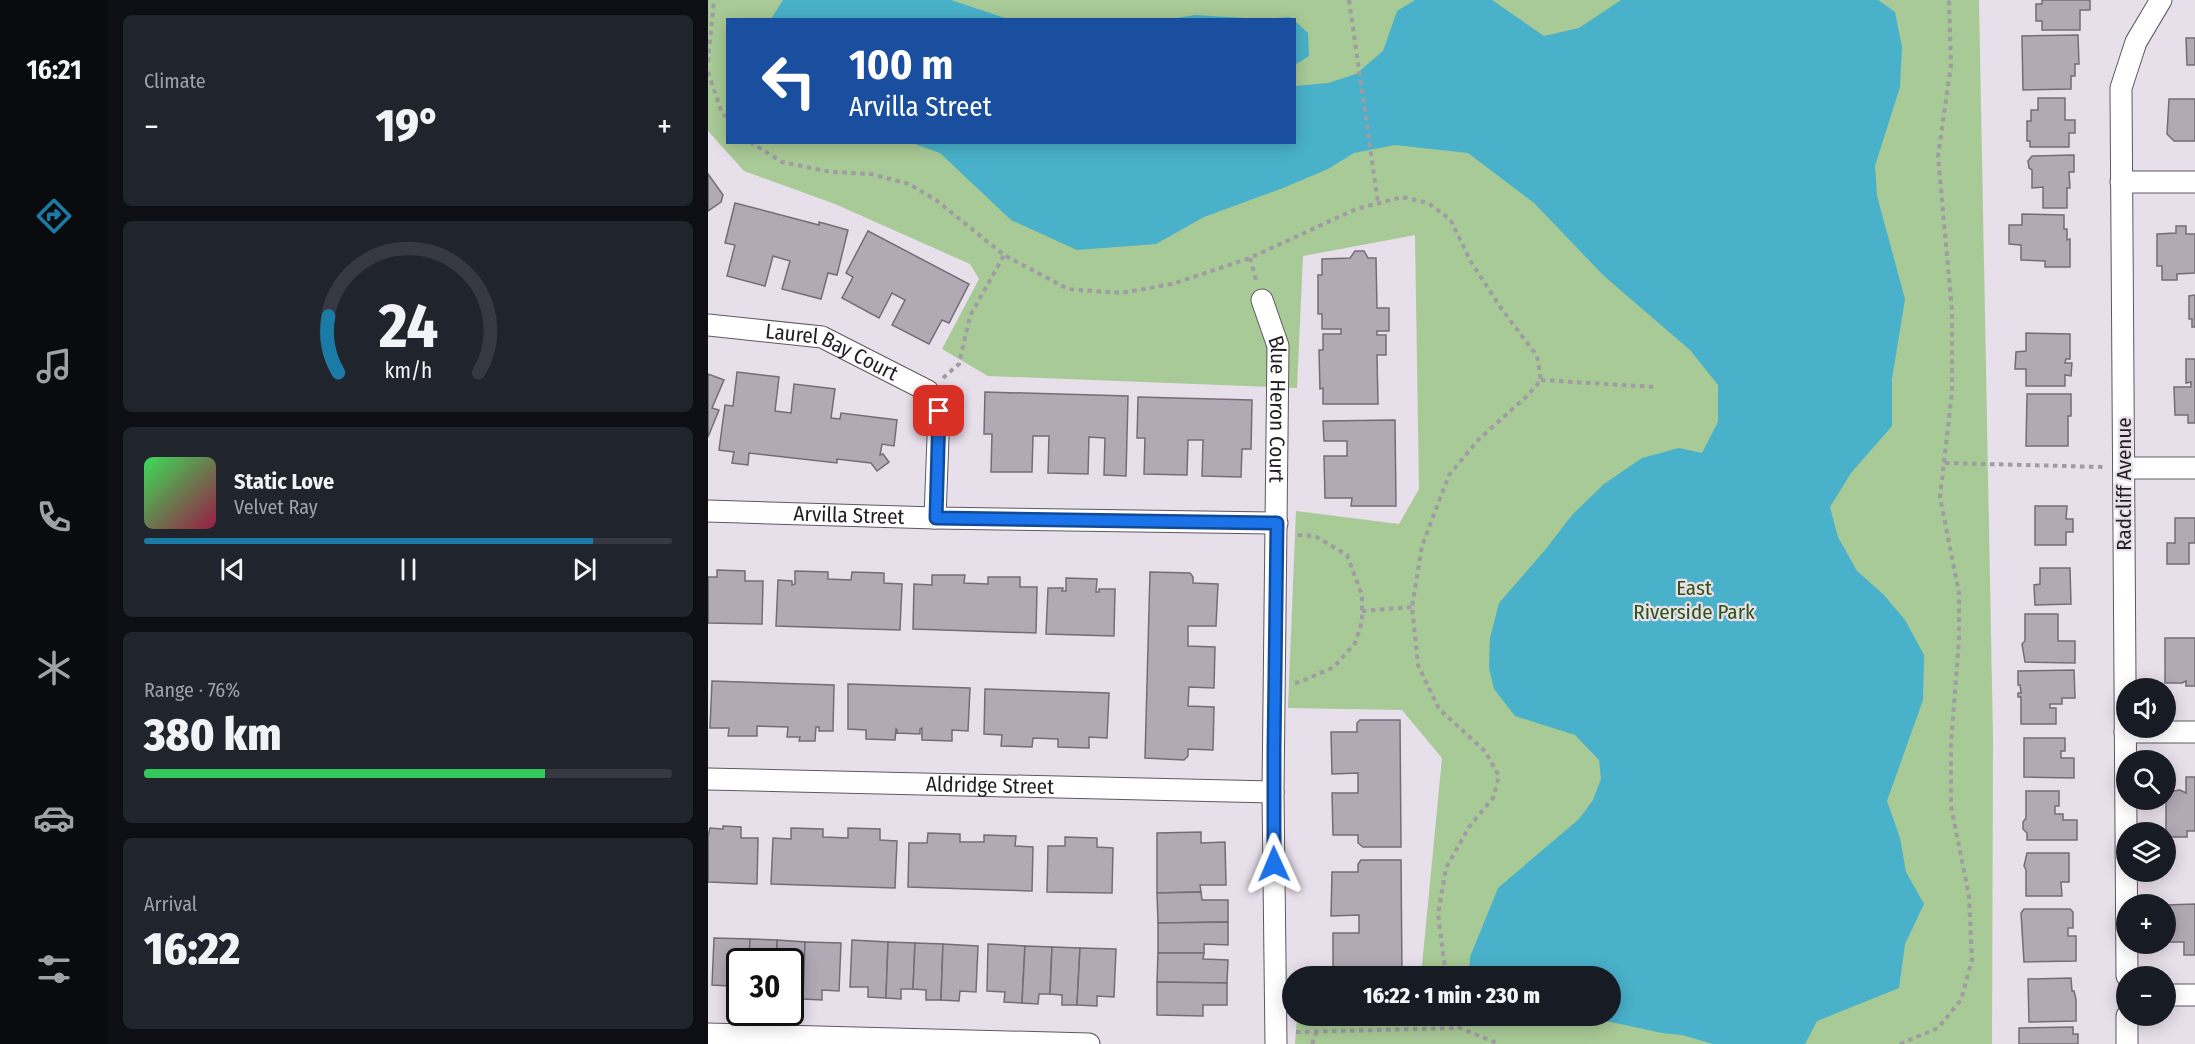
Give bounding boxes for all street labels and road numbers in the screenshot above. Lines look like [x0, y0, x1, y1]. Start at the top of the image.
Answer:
street label: Laurel Bay Court [764, 318, 902, 387]
street label: Blue Heron Court [1262, 332, 1291, 483]
street label: Radcliff Avenue [2111, 417, 2137, 551]
street label: Arvilla Street [793, 501, 905, 530]
street label: Aldridge Street [926, 771, 1054, 800]

